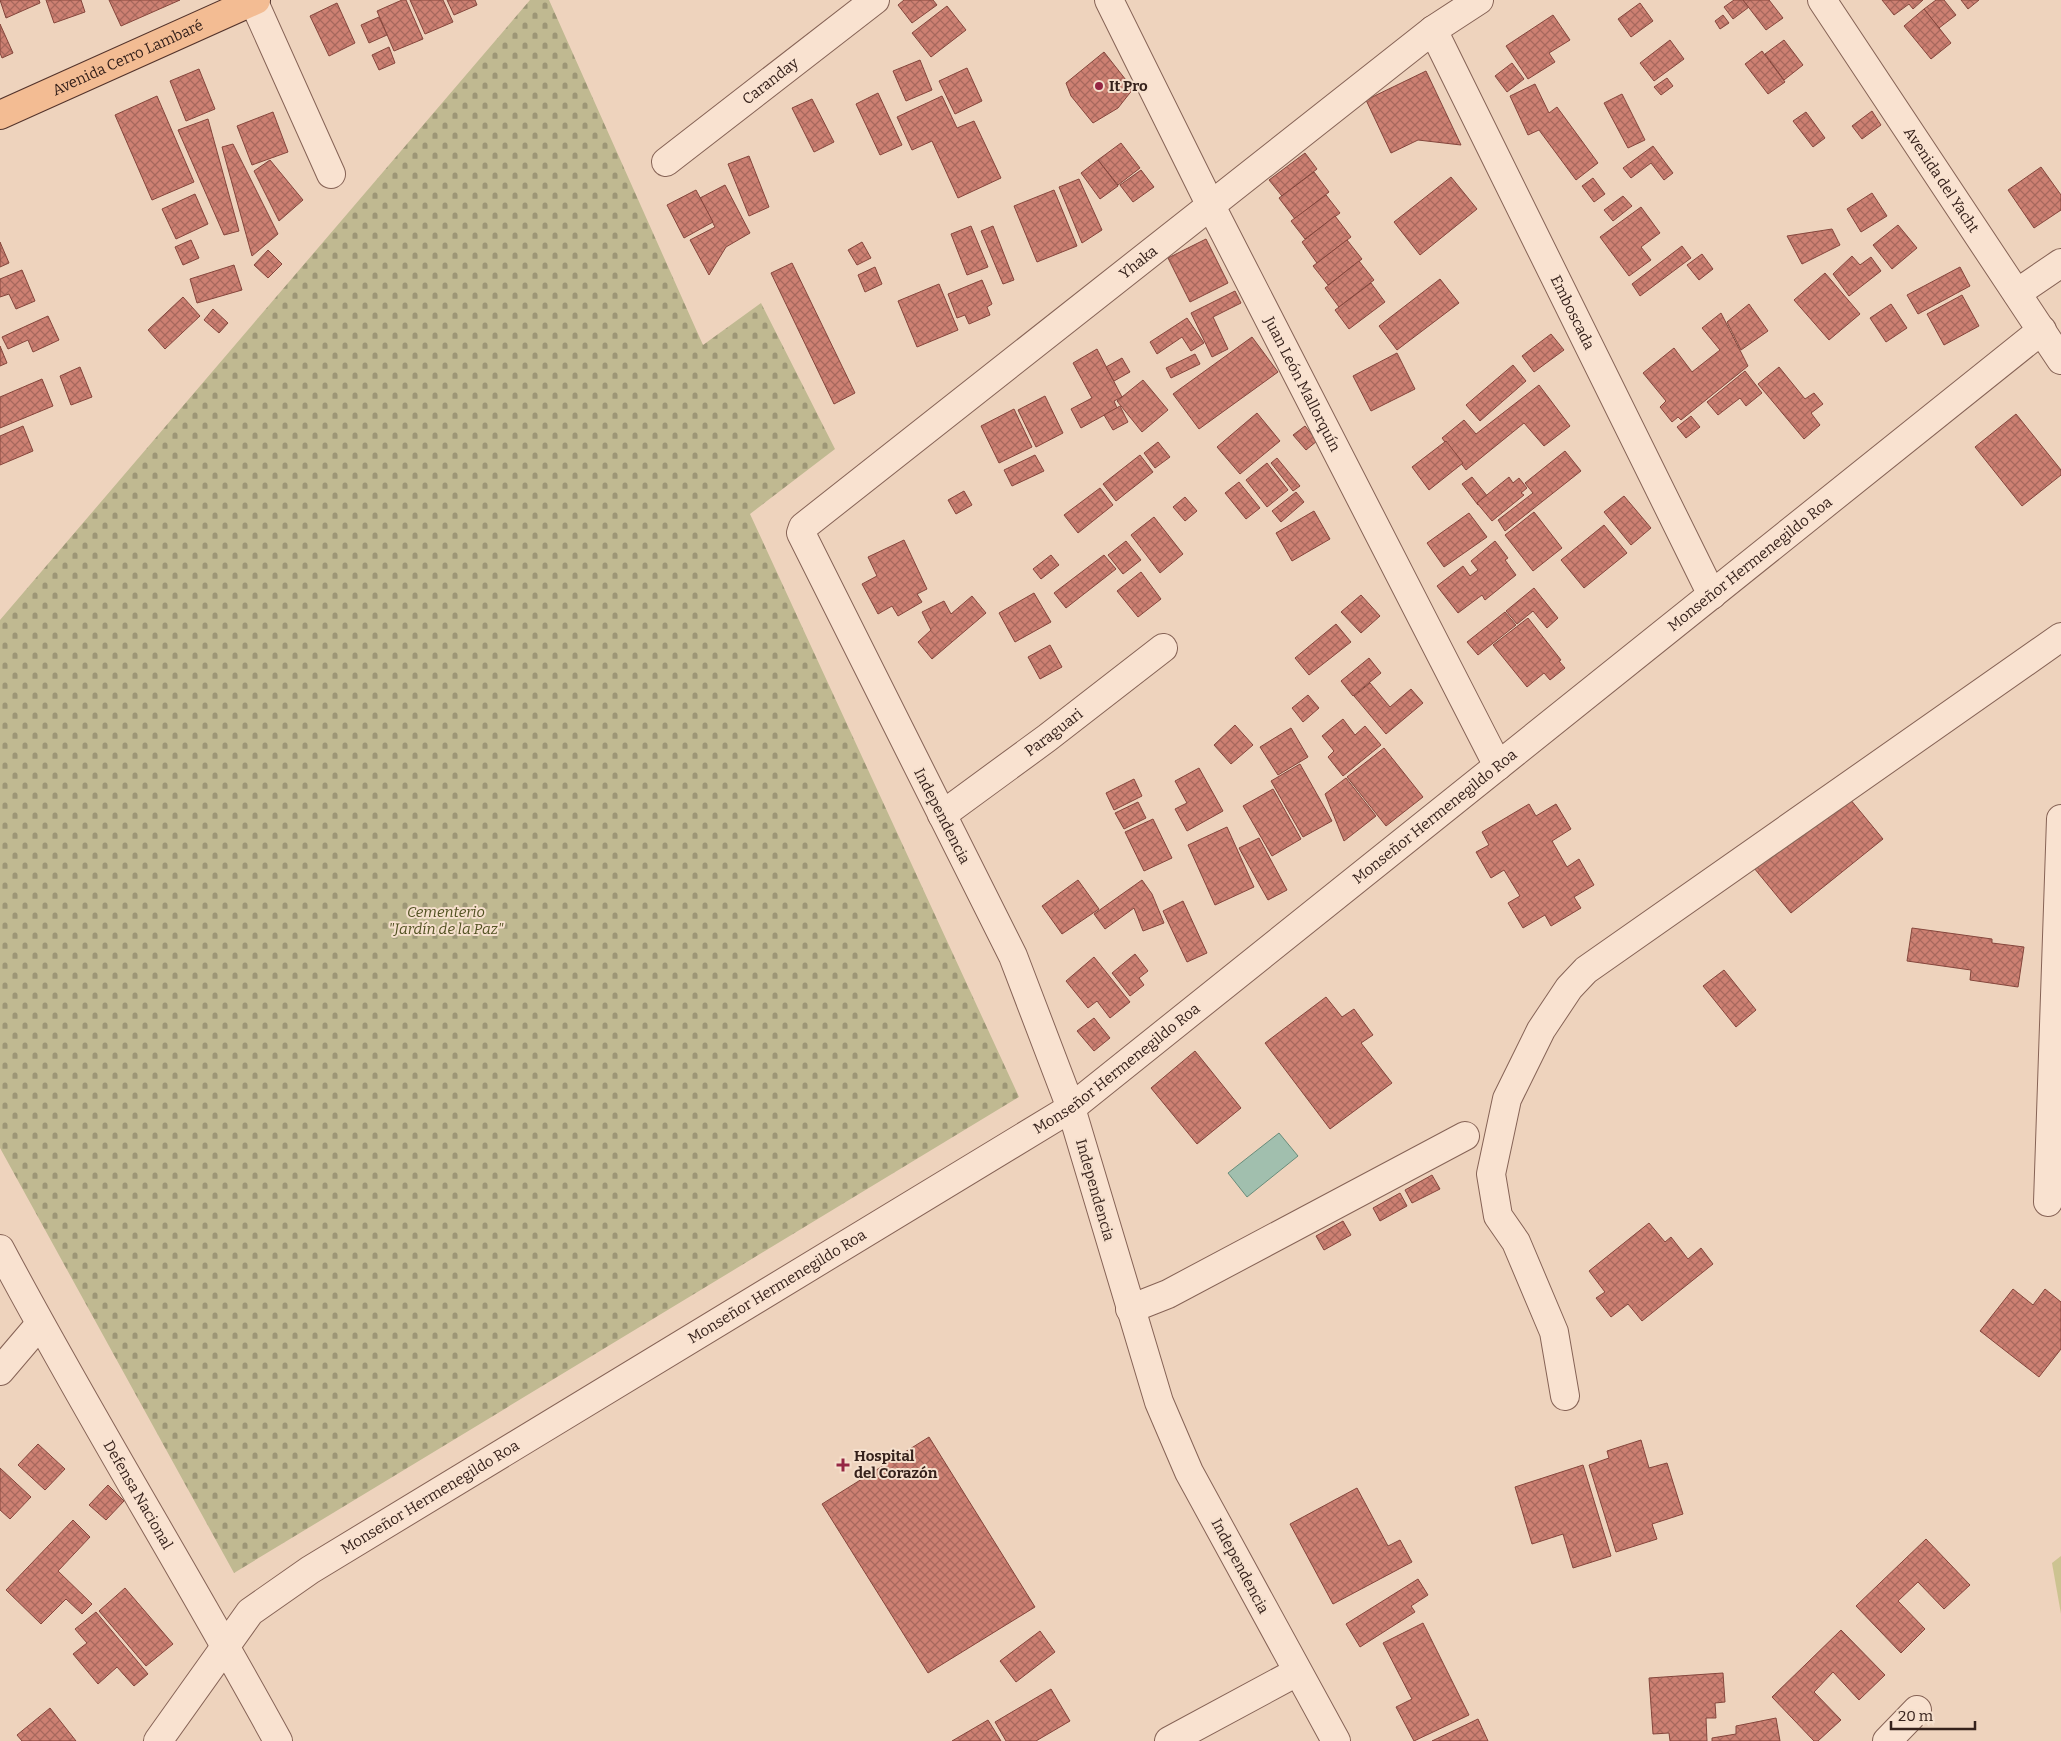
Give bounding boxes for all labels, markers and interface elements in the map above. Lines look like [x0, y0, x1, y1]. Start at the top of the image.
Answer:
street label: Avenida Cerro Lambaré [49, 16, 206, 99]
street label: Caranday [739, 54, 802, 108]
place label: It Pro [1109, 77, 1148, 95]
marker: It Pro [1093, 80, 1105, 92]
street label: Avenida del Yacht [1900, 124, 1983, 237]
street label: Yhaka [1116, 242, 1161, 283]
street label: Emboscada [1547, 272, 1598, 353]
street label: Juan León Mallorquín [1260, 313, 1345, 455]
street label: Monseñor Hermenegildo Roa [1664, 493, 1836, 635]
street label: Paraguari [1021, 704, 1087, 760]
street label: Monseñor Hermenegildo Roa [1349, 745, 1520, 888]
street label: Independencia [910, 765, 974, 867]
park label: Cementerio "Jardín de la Paz" [389, 903, 504, 938]
street label: Monseñor Hermenegildo Roa [1030, 999, 1203, 1138]
street label: Independencia [1072, 1137, 1118, 1243]
street label: Monseñor Hermenegildo Roa [685, 1226, 869, 1347]
street label: Monseñor Hermenegildo Roa [338, 1436, 522, 1558]
street label: Defensa Nacional [100, 1437, 177, 1552]
place label: Hospital del Corazón [854, 1447, 938, 1482]
marker: Hospital del Corazón [836, 1458, 850, 1472]
street label: Independencia [1207, 1515, 1273, 1617]
scale bar [1891, 1698, 1975, 1730]
text: 20 m [1898, 1707, 1934, 1725]

